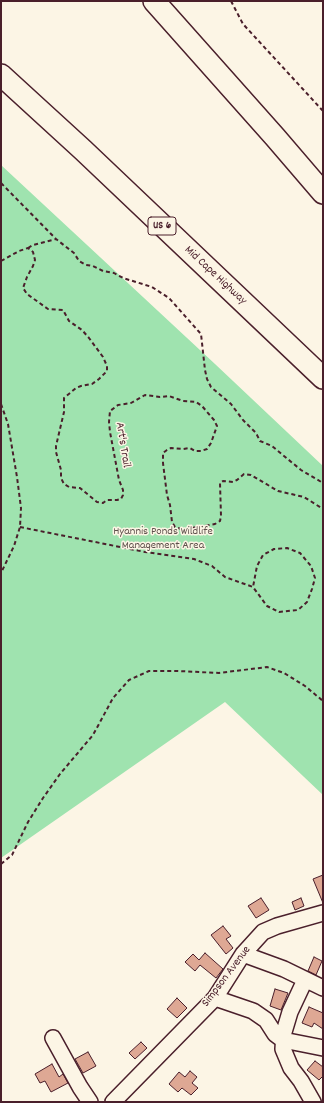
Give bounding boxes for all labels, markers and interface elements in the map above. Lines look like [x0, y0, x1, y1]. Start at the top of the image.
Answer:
road number: US 6 [148, 217, 176, 235]
street label: Mid Cape Highway [181, 243, 249, 309]
street label: Art's Trail [111, 421, 133, 469]
park label: Hyannis Ponds Wildlife Management Area [113, 525, 213, 553]
street label: Simpson Avenue [199, 944, 255, 1010]

